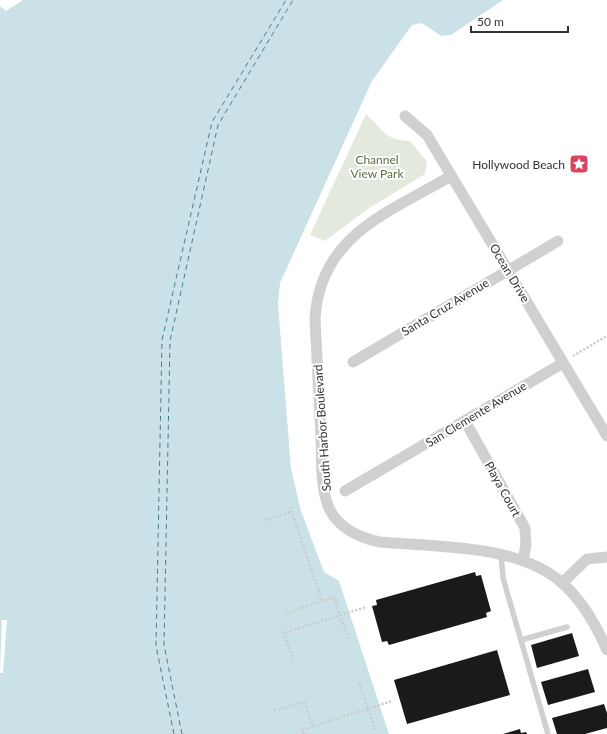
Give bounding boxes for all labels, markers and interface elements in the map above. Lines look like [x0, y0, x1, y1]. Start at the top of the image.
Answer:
scale bar [471, 8, 568, 34]
text: 50 m [477, 14, 504, 29]
park label: Channel View Park [351, 152, 404, 181]
place icon: Hollywood Beach [568, 153, 590, 175]
place label: Hollywood Beach [472, 157, 565, 172]
street label: Ocean Drive [487, 241, 533, 305]
street label: Santa Cruz Avenue [399, 275, 491, 339]
street label: South Harbor Boulevard [310, 364, 334, 492]
street label: San Clemente Avenue [423, 378, 529, 450]
street label: Playa Court [482, 459, 525, 520]

